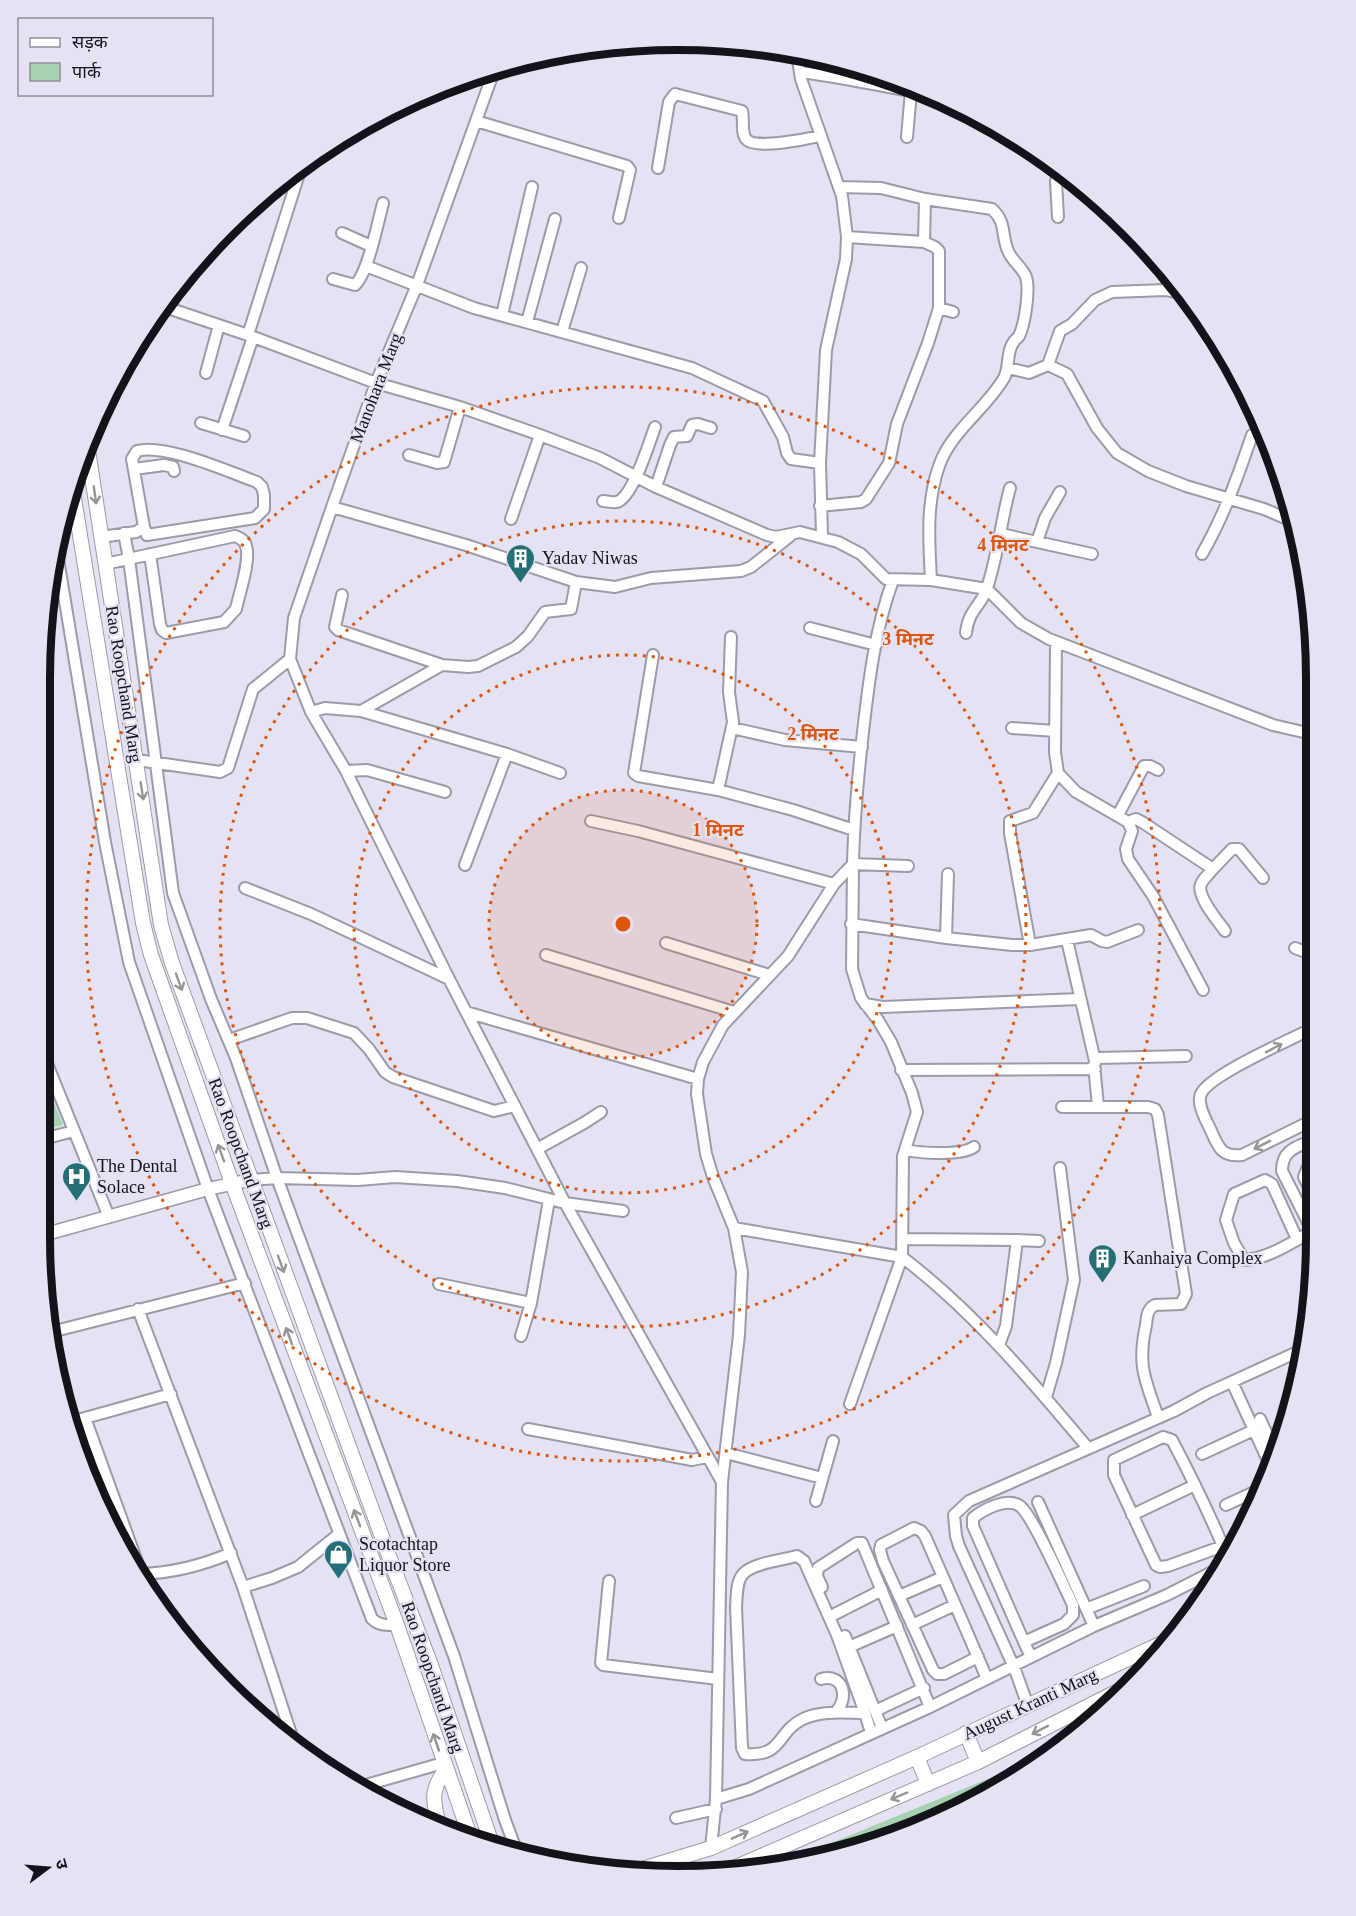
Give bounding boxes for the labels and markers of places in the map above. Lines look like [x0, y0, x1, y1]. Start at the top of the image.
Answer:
building icon: Yadav Niwas [505, 542, 537, 584]
place label: Yadav Niwas [542, 548, 638, 568]
centre of rings [613, 914, 633, 934]
place label: The Dental Solace [97, 1156, 177, 1197]
hospital icon: The Dental Solace [60, 1160, 92, 1202]
building icon: Kanhaiya Complex [1086, 1242, 1118, 1284]
place label: Kanhaiya Complex [1123, 1248, 1262, 1268]
place label: Scotachtap Liquor Store [359, 1534, 451, 1575]
shop icon: Scotachtap Liquor Store [322, 1538, 354, 1580]

